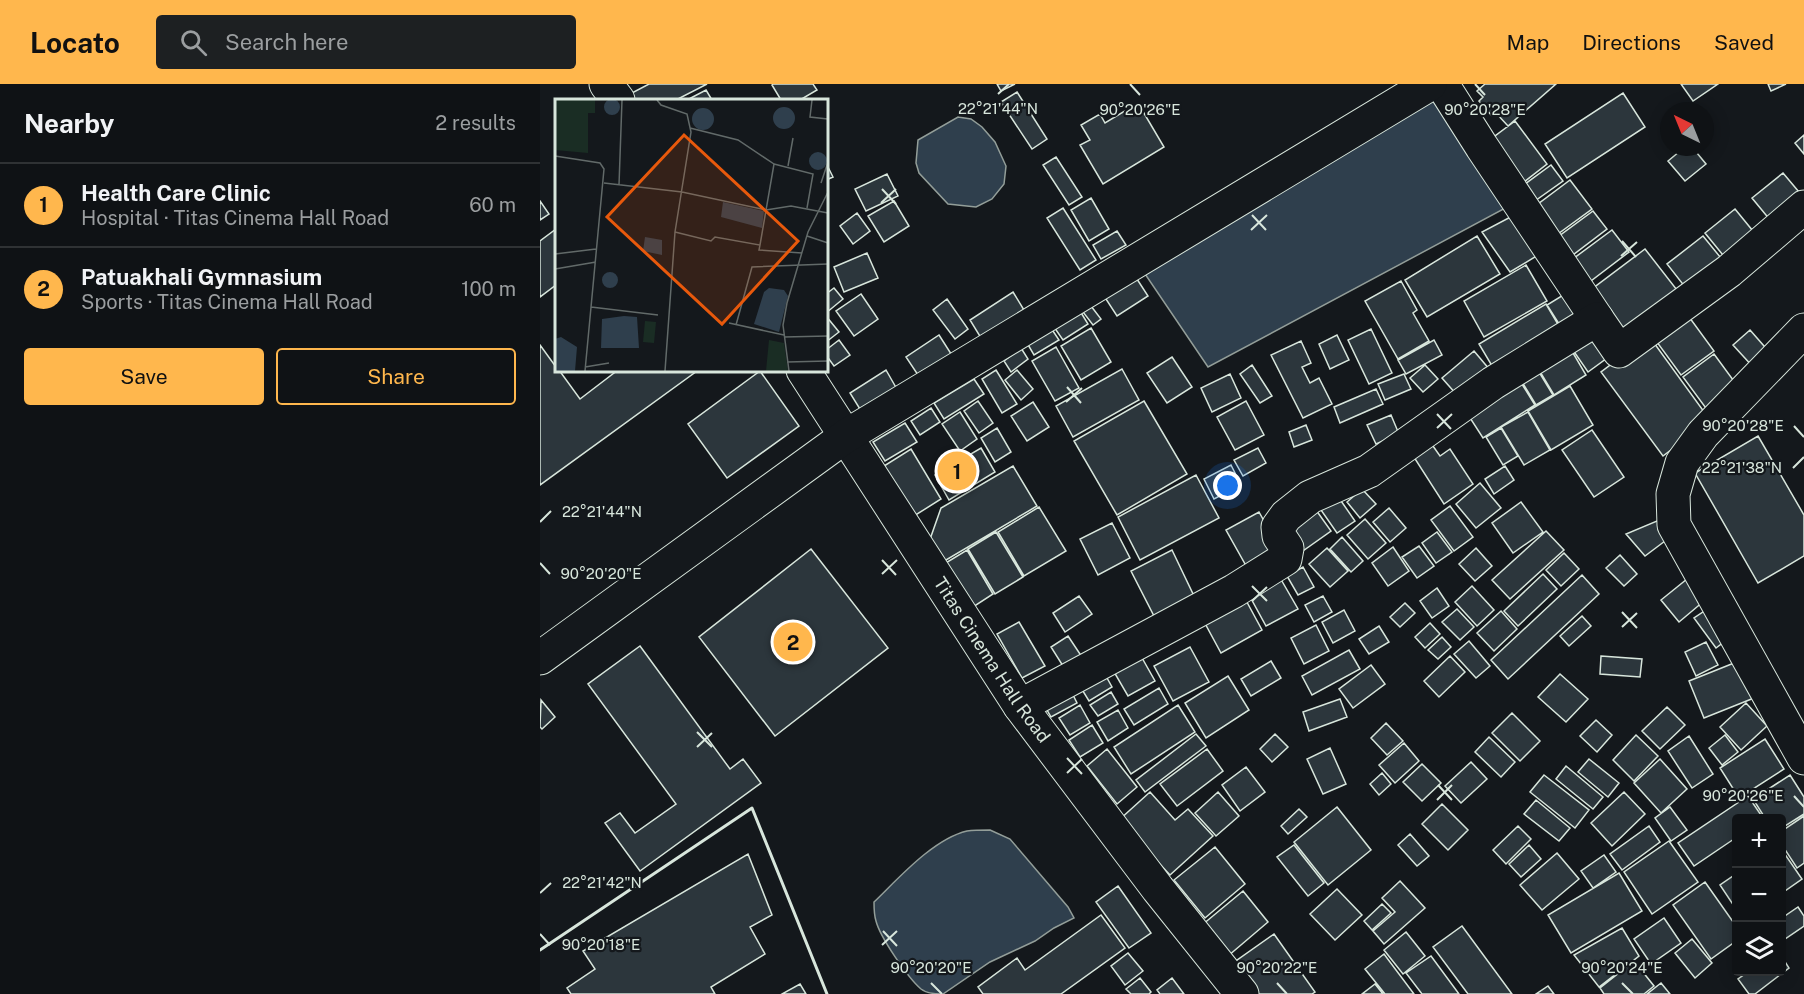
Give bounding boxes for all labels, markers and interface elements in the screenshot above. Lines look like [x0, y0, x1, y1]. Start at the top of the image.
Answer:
search box [156, 15, 576, 69]
text: Locato [30, 26, 120, 59]
icon: search [177, 26, 210, 59]
text: Search here [225, 29, 348, 55]
text: Map [1507, 30, 1549, 55]
text: Directions [1582, 30, 1681, 55]
text: Saved [1714, 30, 1774, 55]
inset map [555, 99, 828, 372]
text: 22°21'44"N [958, 100, 1038, 117]
text: 90°20'26"E [1099, 101, 1181, 118]
text: 90°20'28"E [1444, 101, 1526, 118]
north arrow [1660, 102, 1714, 156]
text: Nearby [24, 108, 114, 139]
text: 2 results [435, 111, 516, 135]
text: Health Care Clinic [81, 180, 271, 206]
text: 1 [39, 193, 48, 217]
text: 60 m [469, 193, 516, 217]
text: Hospital · Titas Cinema Hall Road [81, 206, 389, 230]
text: Patuakhali Gymnasium [81, 264, 322, 290]
text: 2 [37, 277, 50, 301]
text: 100 m [461, 277, 516, 301]
text: Sports · Titas Cinema Hall Road [81, 290, 373, 314]
button: Save [24, 348, 264, 405]
button: Share [276, 348, 516, 405]
text: 90°20'28"E [1702, 417, 1784, 434]
pin: 1 [938, 448, 976, 494]
text: 22°21'38"N [1702, 459, 1782, 476]
your location [1213, 471, 1242, 500]
text: 22°21'44"N [562, 503, 642, 520]
text: 90°20'20"E [560, 565, 642, 582]
street label: Titas Cinema Hall Road [930, 573, 1055, 746]
pin: 2 [774, 620, 812, 664]
text: 90°20'26"E [1702, 787, 1784, 804]
map controls [1732, 814, 1786, 976]
button: + [1732, 814, 1786, 868]
button: − [1732, 868, 1786, 922]
text: 22°21'42"N [562, 874, 642, 891]
button: layers [1732, 922, 1786, 976]
text: 90°20'18"E [562, 936, 640, 953]
text: 90°20'20"E [890, 959, 972, 976]
text: 90°20'22"E [1237, 959, 1317, 976]
text: 90°20'24"E [1581, 959, 1663, 976]

